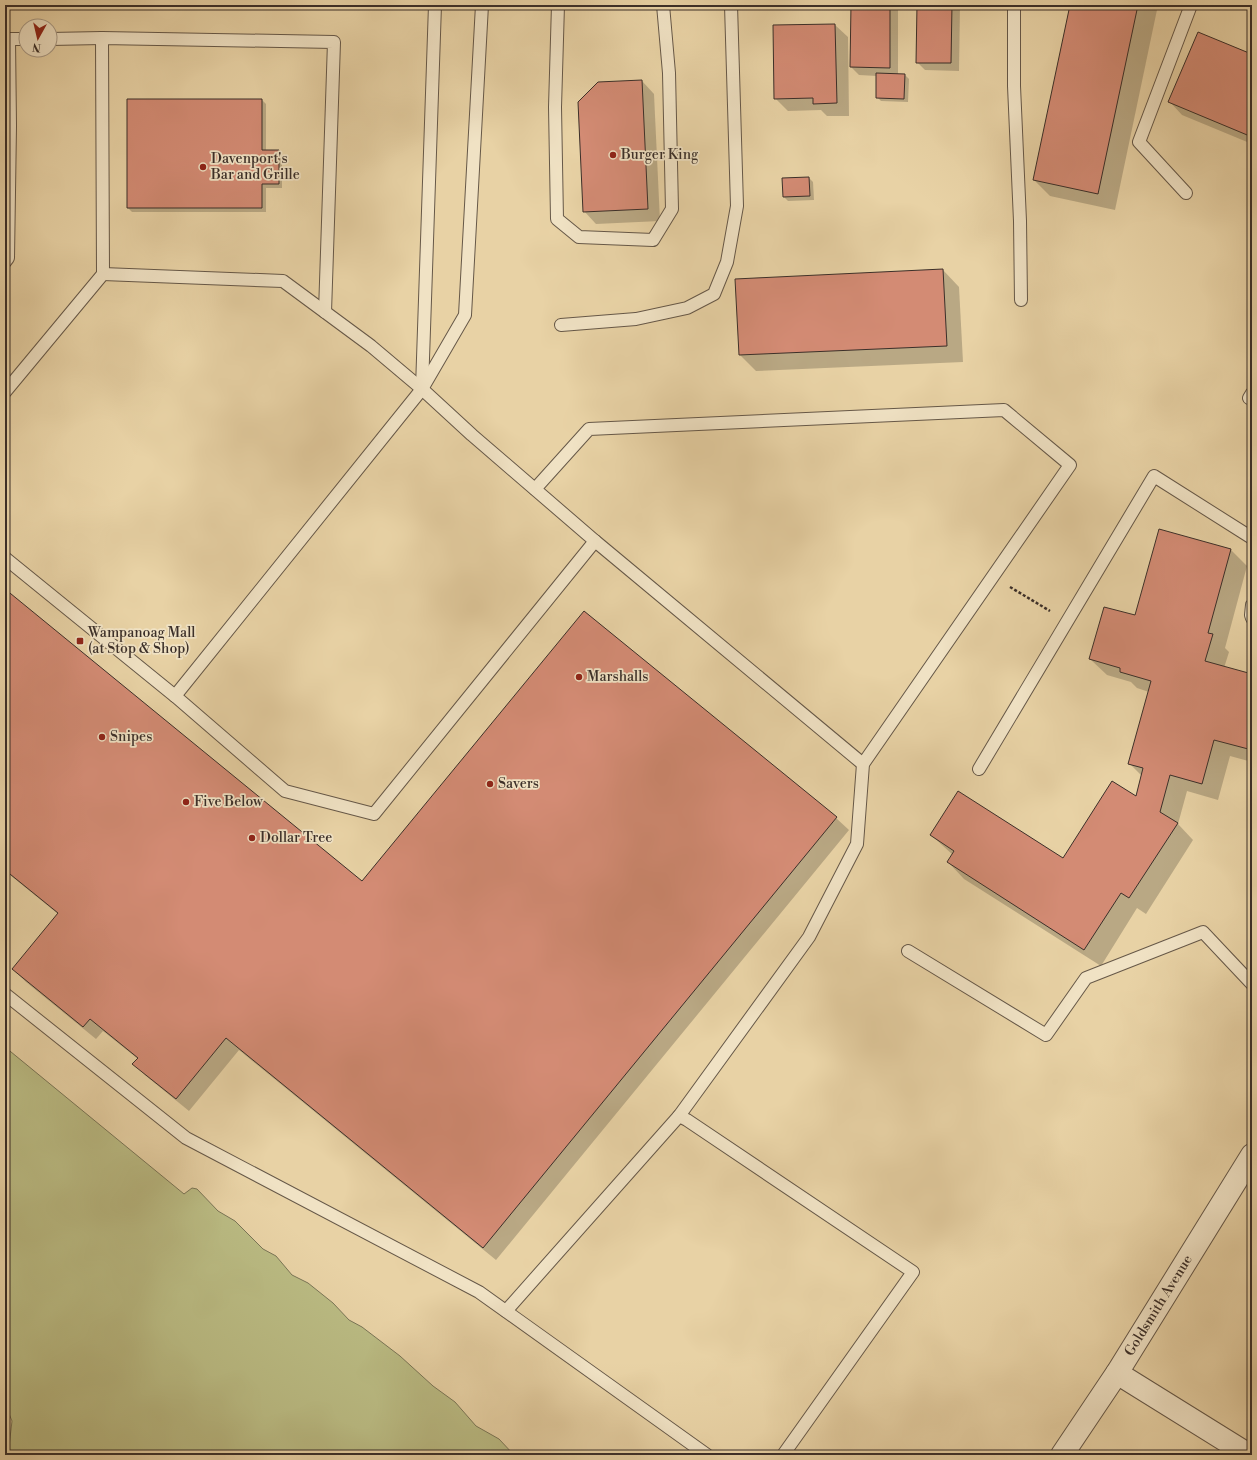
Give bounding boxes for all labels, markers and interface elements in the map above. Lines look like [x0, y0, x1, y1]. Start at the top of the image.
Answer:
north arrow [18, 18, 58, 58]
text: N [31, 39, 42, 54]
place label: Burger King [620, 146, 699, 164]
place label: Davenport's Bar and Grille [210, 150, 300, 184]
marker: Burger King [608, 150, 618, 160]
marker: Davenport's Bar and Grille [198, 162, 208, 172]
place label: Wampanoag Mall (at Stop & Shop) [87, 624, 195, 658]
marker: Wampanoag Mall (at Stop & Shop) [75, 636, 85, 646]
place label: Marshalls [587, 668, 649, 686]
marker: Marshalls [574, 672, 584, 682]
place label: Snipes [110, 728, 152, 746]
marker: Snipes [97, 732, 107, 742]
place label: Savers [498, 775, 539, 793]
marker: Savers [485, 779, 495, 789]
place label: Five Below [194, 793, 263, 811]
marker: Five Below [181, 797, 191, 807]
place label: Dollar Tree [260, 829, 332, 847]
marker: Dollar Tree [247, 833, 257, 843]
street label: Goldsmith Avenue [1121, 1252, 1197, 1360]

